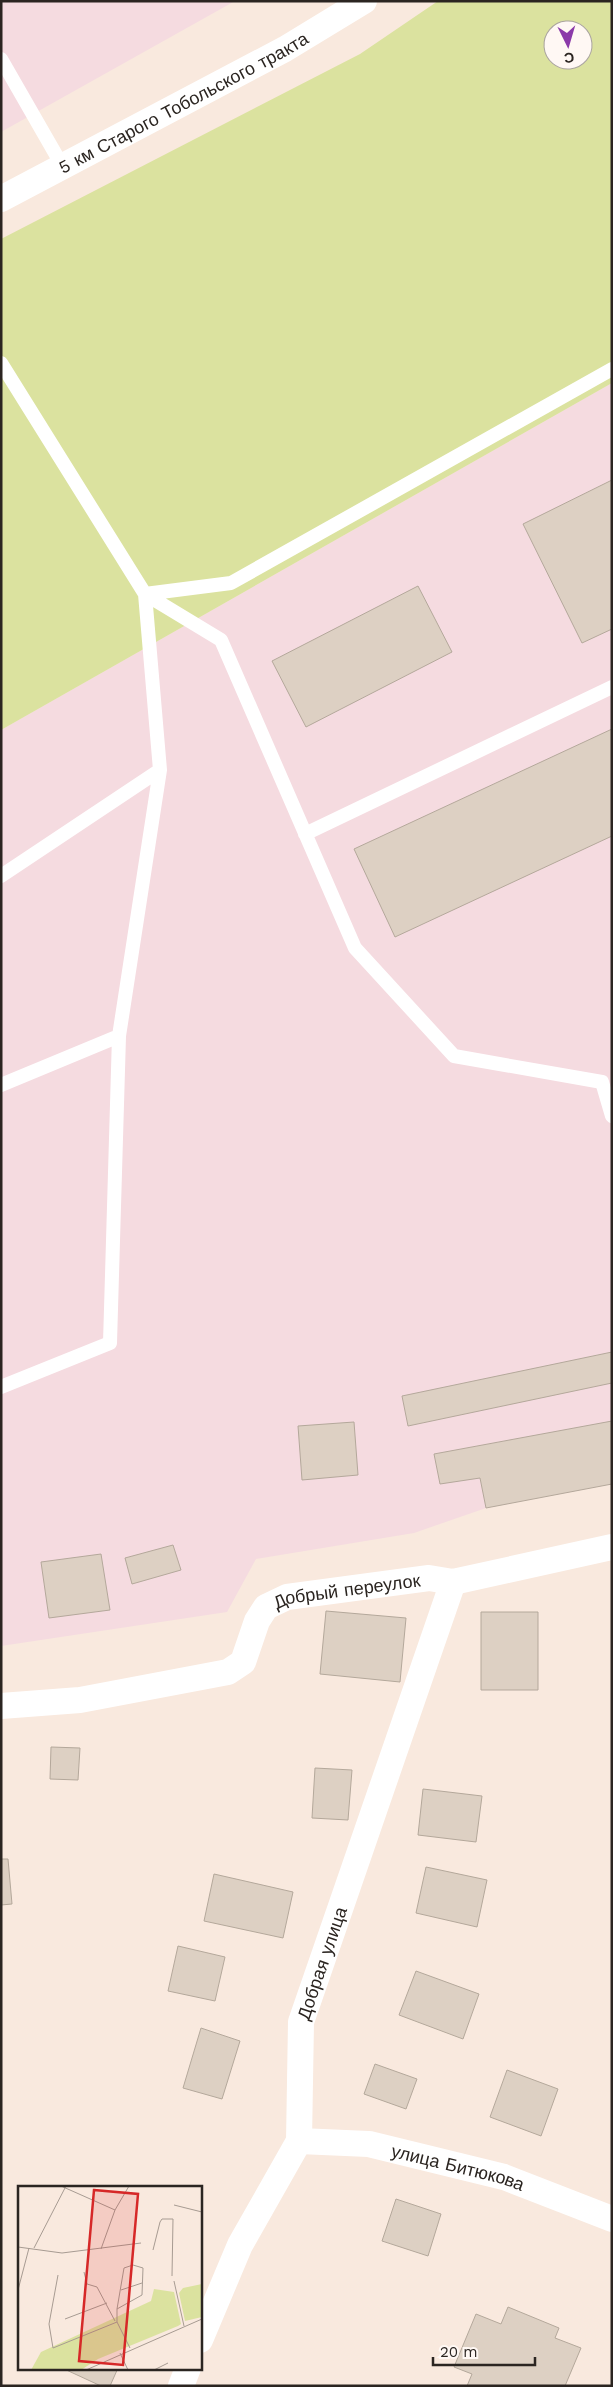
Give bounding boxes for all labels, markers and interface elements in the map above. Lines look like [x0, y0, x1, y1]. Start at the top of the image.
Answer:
north arrow [543, 20, 593, 70]
street label: 5 км Старого Тобольского тракта [55, 27, 312, 177]
text: С [563, 50, 575, 66]
street label: Добрый переулок [269, 1569, 422, 1613]
street label: Добрая улица [292, 1903, 351, 2022]
street label: улица Битюкова [389, 2139, 529, 2195]
inset map [18, 2186, 201, 2370]
scale bar [433, 2334, 536, 2366]
text: 20 m [440, 2343, 478, 2361]

